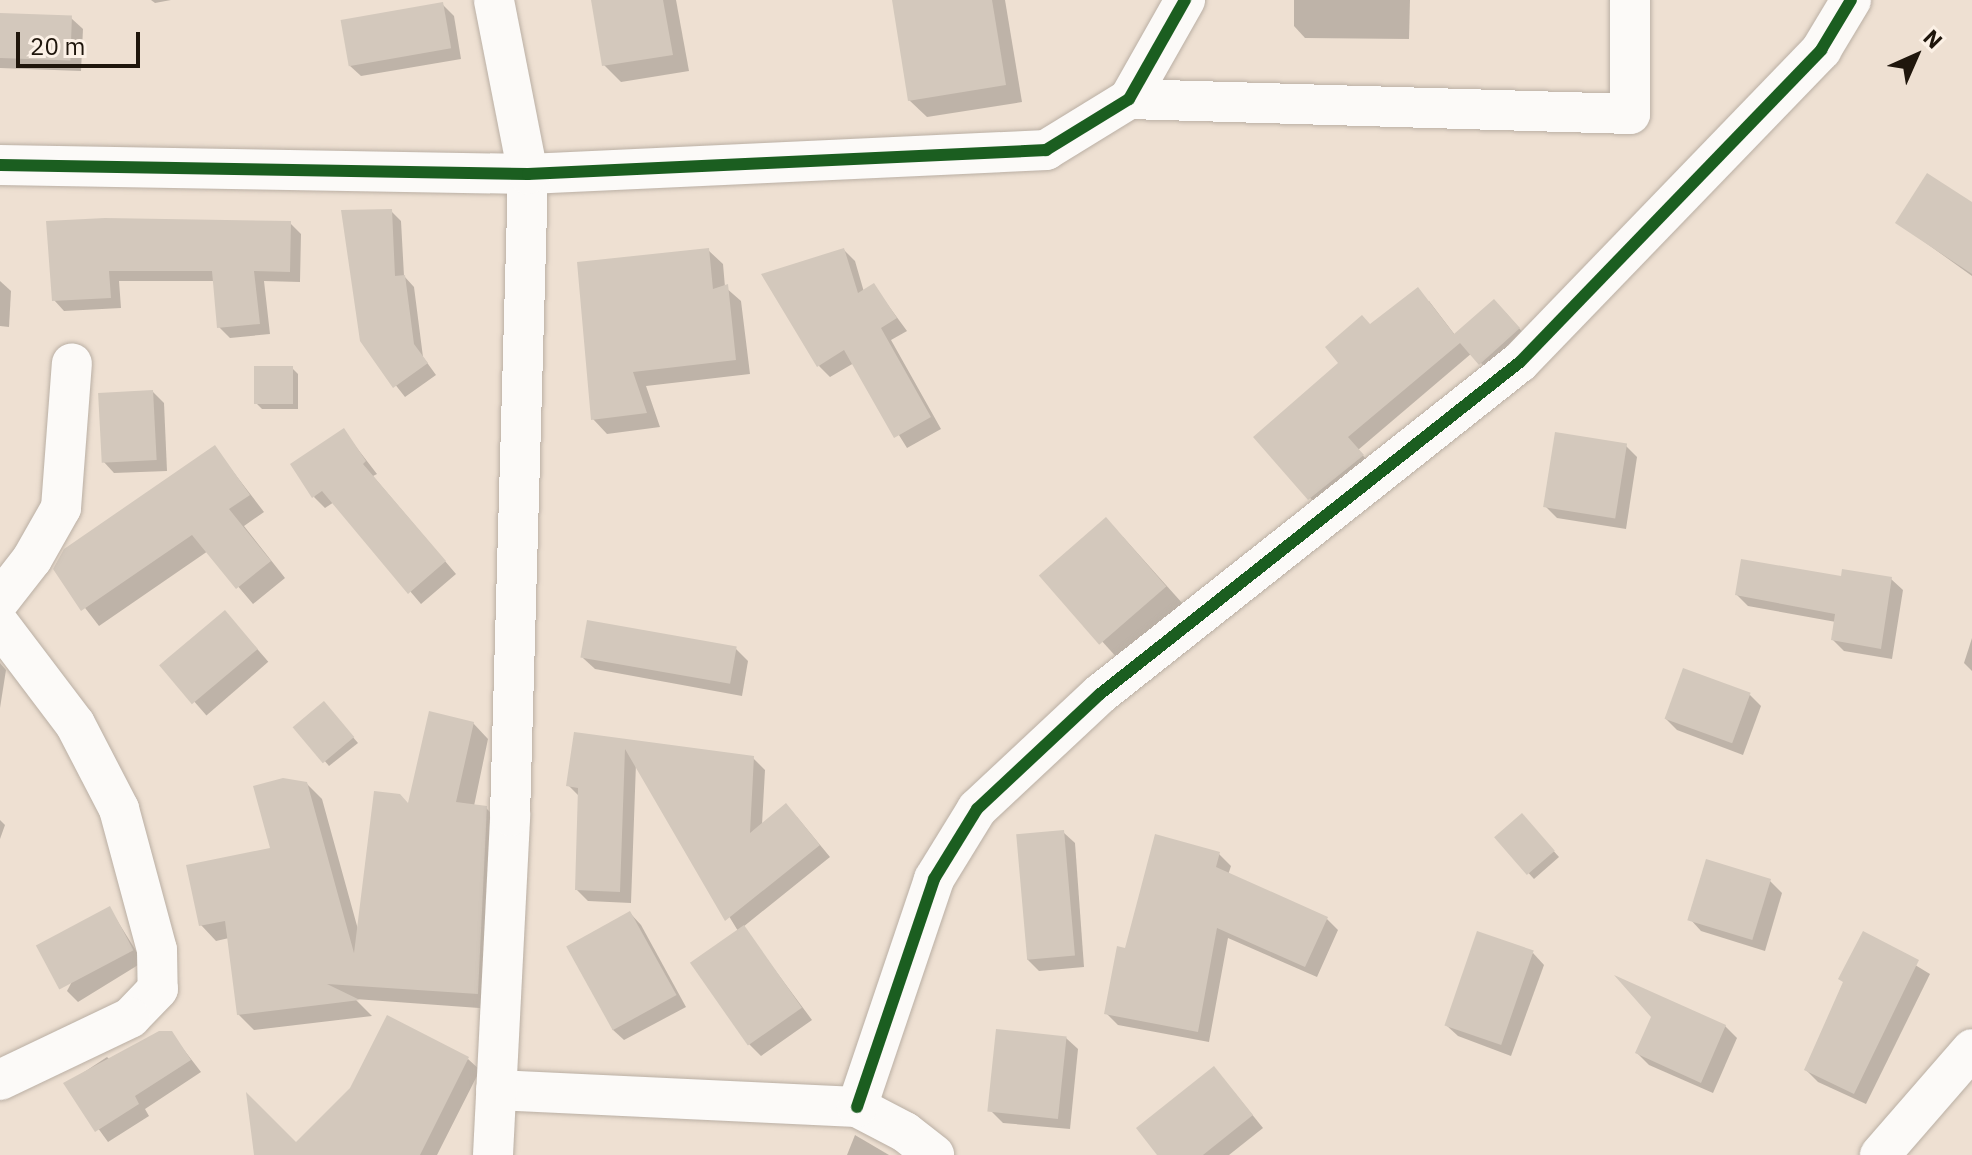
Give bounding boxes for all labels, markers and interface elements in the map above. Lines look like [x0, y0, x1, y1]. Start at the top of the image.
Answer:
scale bar [20, 16, 144, 66]
north arrow [1876, 16, 1956, 96]
text: N [1917, 23, 1949, 55]
text: 20 m [30, 30, 85, 62]

